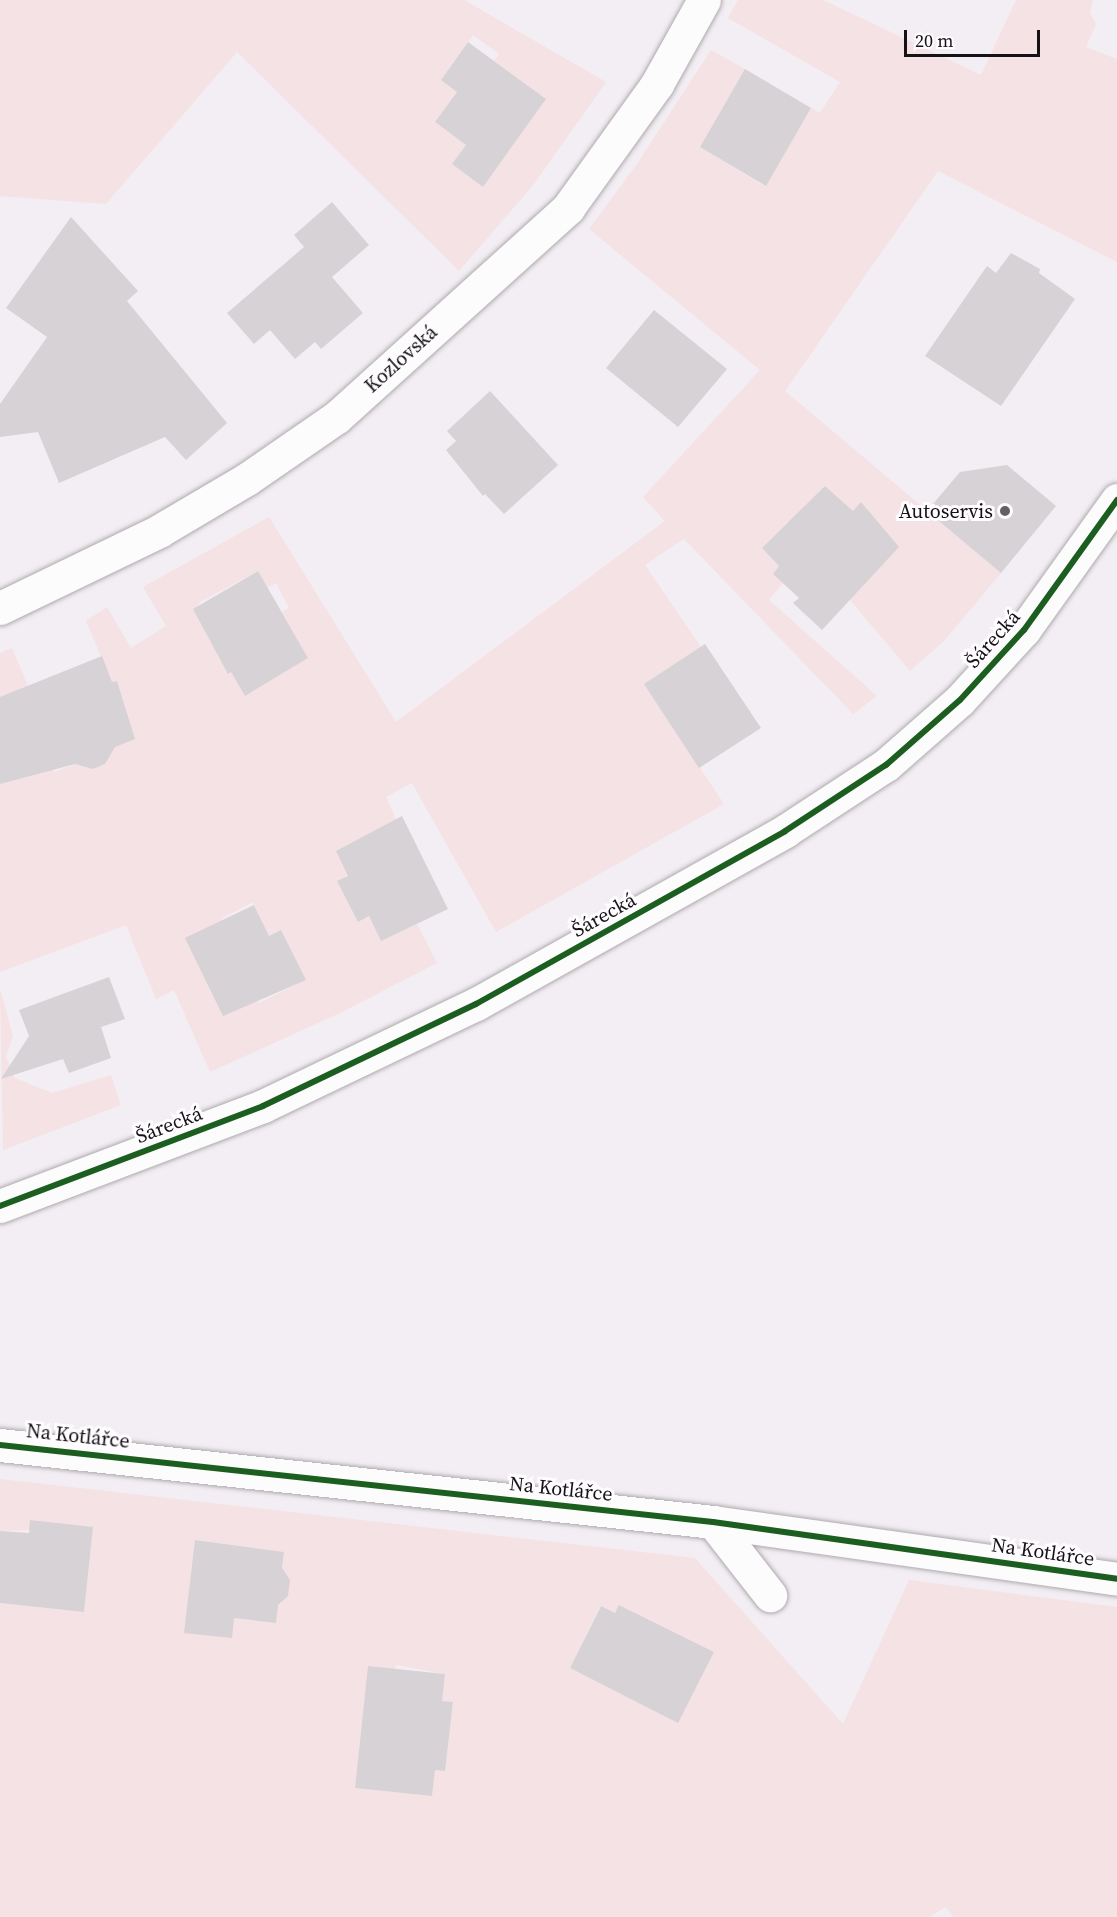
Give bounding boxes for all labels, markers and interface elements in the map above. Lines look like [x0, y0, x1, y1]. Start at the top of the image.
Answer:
scale bar [907, 18, 1044, 56]
text: 20 m [915, 28, 953, 53]
street label: Kozlovská [360, 320, 442, 398]
place label: Autoservis [899, 499, 993, 523]
marker: Autoservis [998, 504, 1012, 518]
street label: Šárecká [961, 605, 1025, 673]
street label: Šárecká [568, 888, 640, 942]
street label: Šárecká [132, 1101, 206, 1149]
street label: Na Kotlářce [25, 1419, 131, 1453]
street label: Na Kotlářce [508, 1472, 614, 1506]
street label: Na Kotlářce [990, 1533, 1096, 1571]

